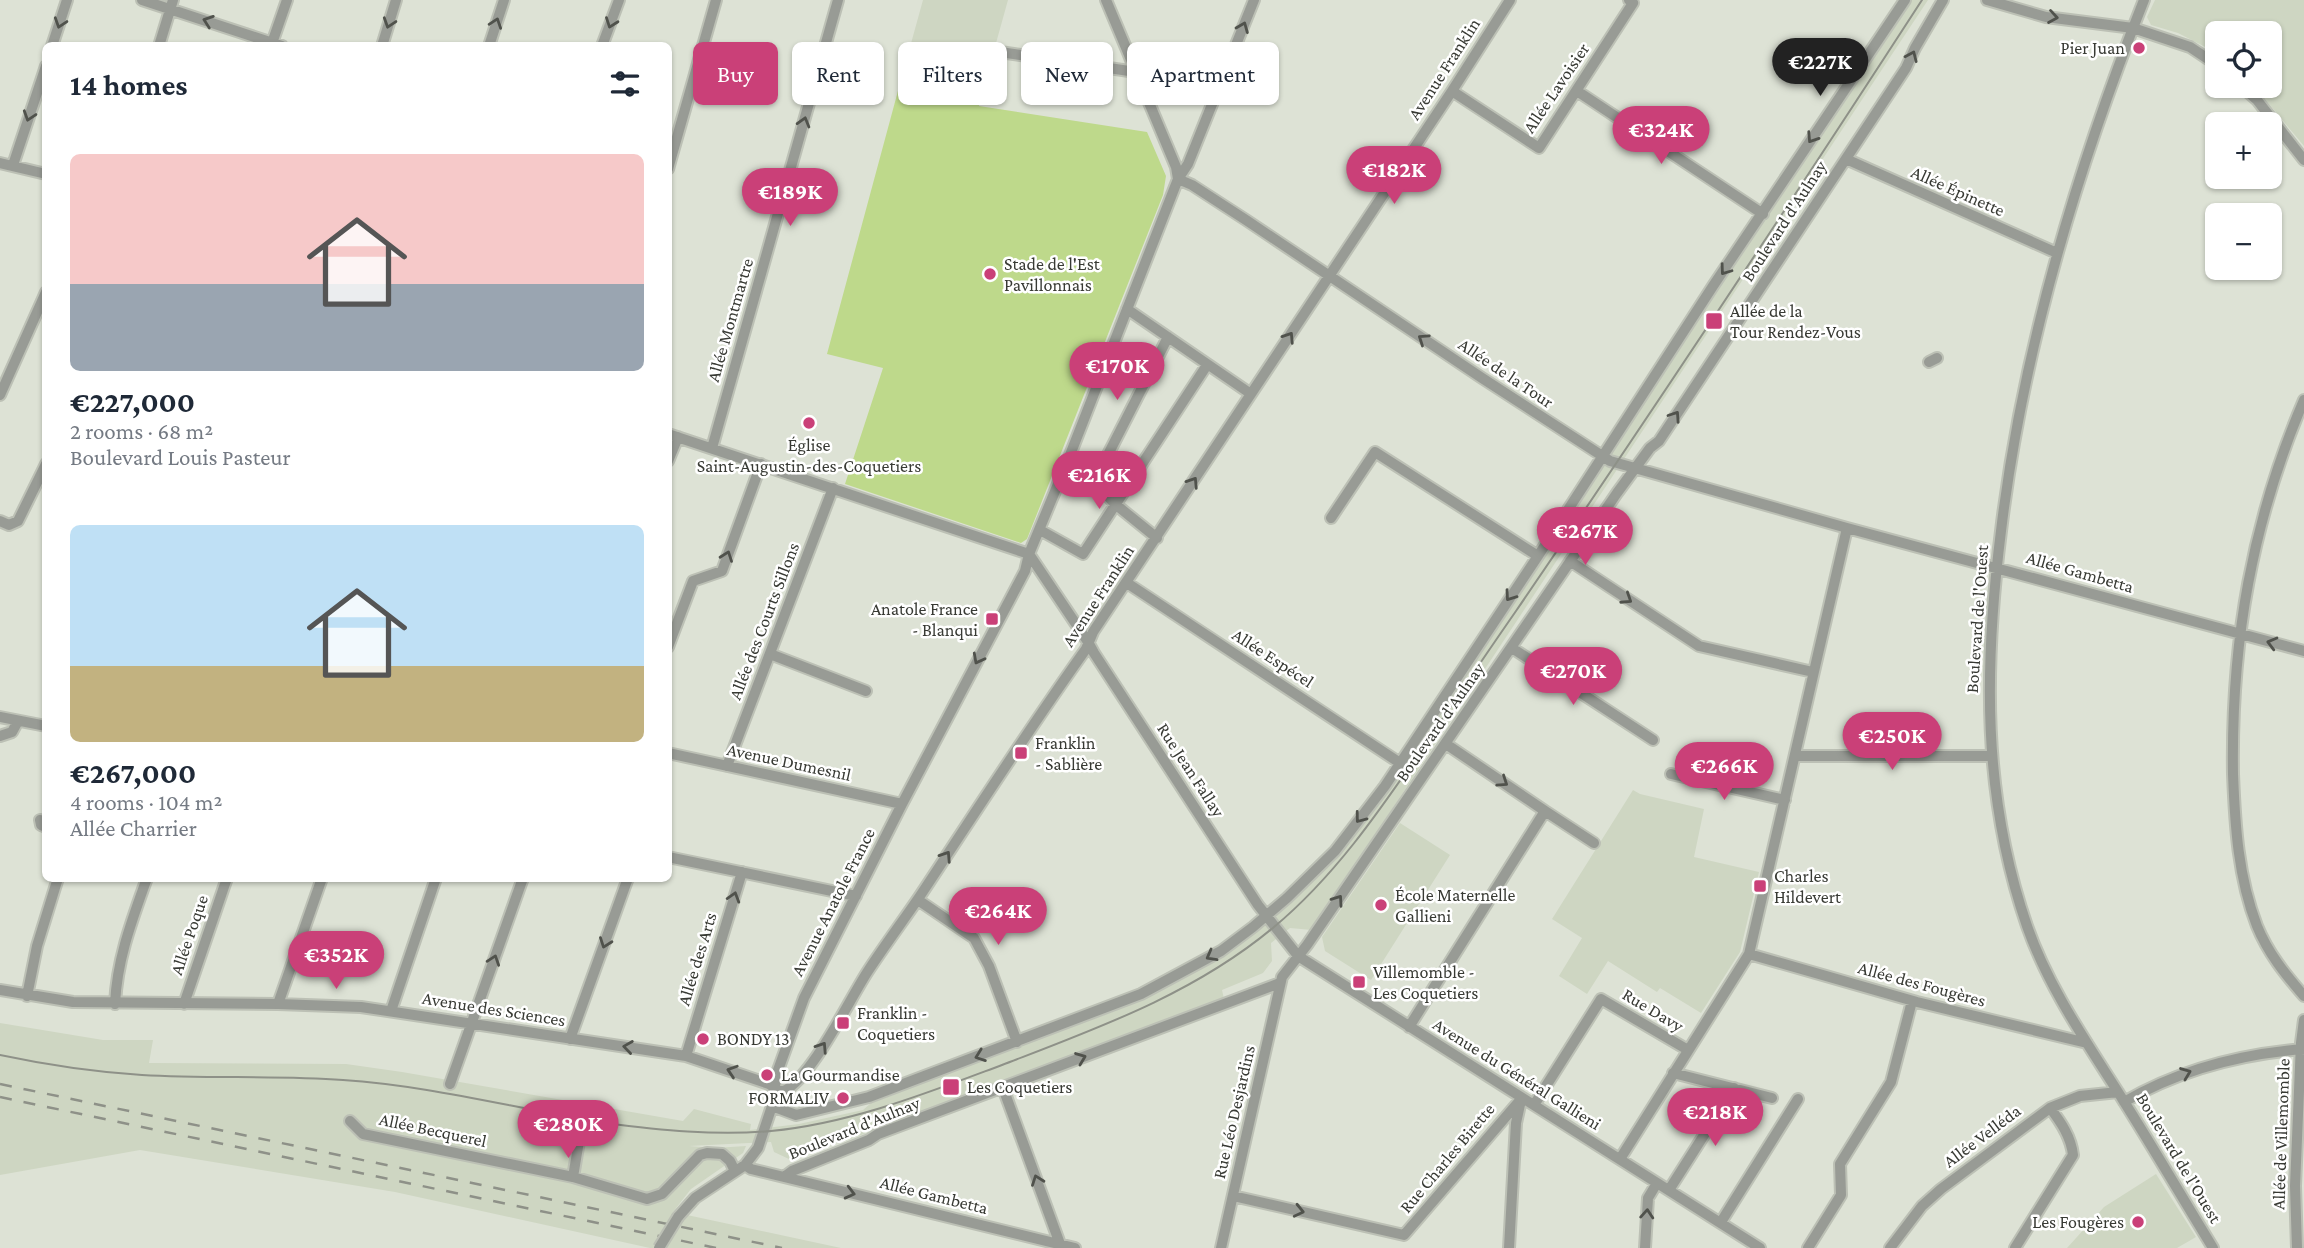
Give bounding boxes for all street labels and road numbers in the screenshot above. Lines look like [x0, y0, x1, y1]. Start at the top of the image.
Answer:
street label: Avenue Franklin [1404, 14, 1484, 123]
street label: Allée Lavoisier [1519, 39, 1594, 137]
street label: Boulevard d'Aulnay [1737, 156, 1831, 285]
street label: Allée Épinette [1908, 162, 2008, 221]
street label: Allée Montmartre [703, 256, 757, 384]
street label: Allée de la Tour [1455, 334, 1558, 412]
street label: Allée des Courts Sillons [725, 540, 803, 702]
street label: Avenue Franklin [1058, 541, 1138, 650]
street label: Boulevard de l'Ouest [1962, 543, 1992, 694]
street label: Allée Gambetta [2024, 547, 2136, 597]
street label: Allée Espécel [1229, 624, 1318, 692]
street label: Boulevard d'Aulnay [1392, 658, 1489, 785]
street label: Rue Jean Fallay [1153, 719, 1229, 821]
street label: Avenue Dumesnil [725, 739, 853, 785]
street label: Avenue Anatole France [787, 825, 879, 979]
street label: Allée Poque [166, 892, 212, 978]
street label: Allée des Arts [673, 910, 721, 1008]
street label: Allée des Fougères [1856, 957, 1988, 1011]
street label: Rue Davy [1619, 984, 1688, 1036]
street label: Avenue des Sciences [421, 988, 567, 1030]
street label: Avenue du Général Gallieni [1429, 1014, 1605, 1134]
street label: Rue Léo Desjardins [1209, 1043, 1260, 1181]
street label: Allée de Villemomble [2268, 1058, 2294, 1210]
street label: Boulevard de l'Ouest [2132, 1089, 2226, 1228]
street label: Boulevard d'Aulnay [785, 1092, 923, 1164]
street label: Rue Charles Birette [1395, 1099, 1499, 1217]
street label: Allée Velléda [1939, 1100, 2025, 1172]
street label: Allée Becquerel [377, 1109, 489, 1151]
street label: Allée Gambetta [878, 1172, 990, 1218]

